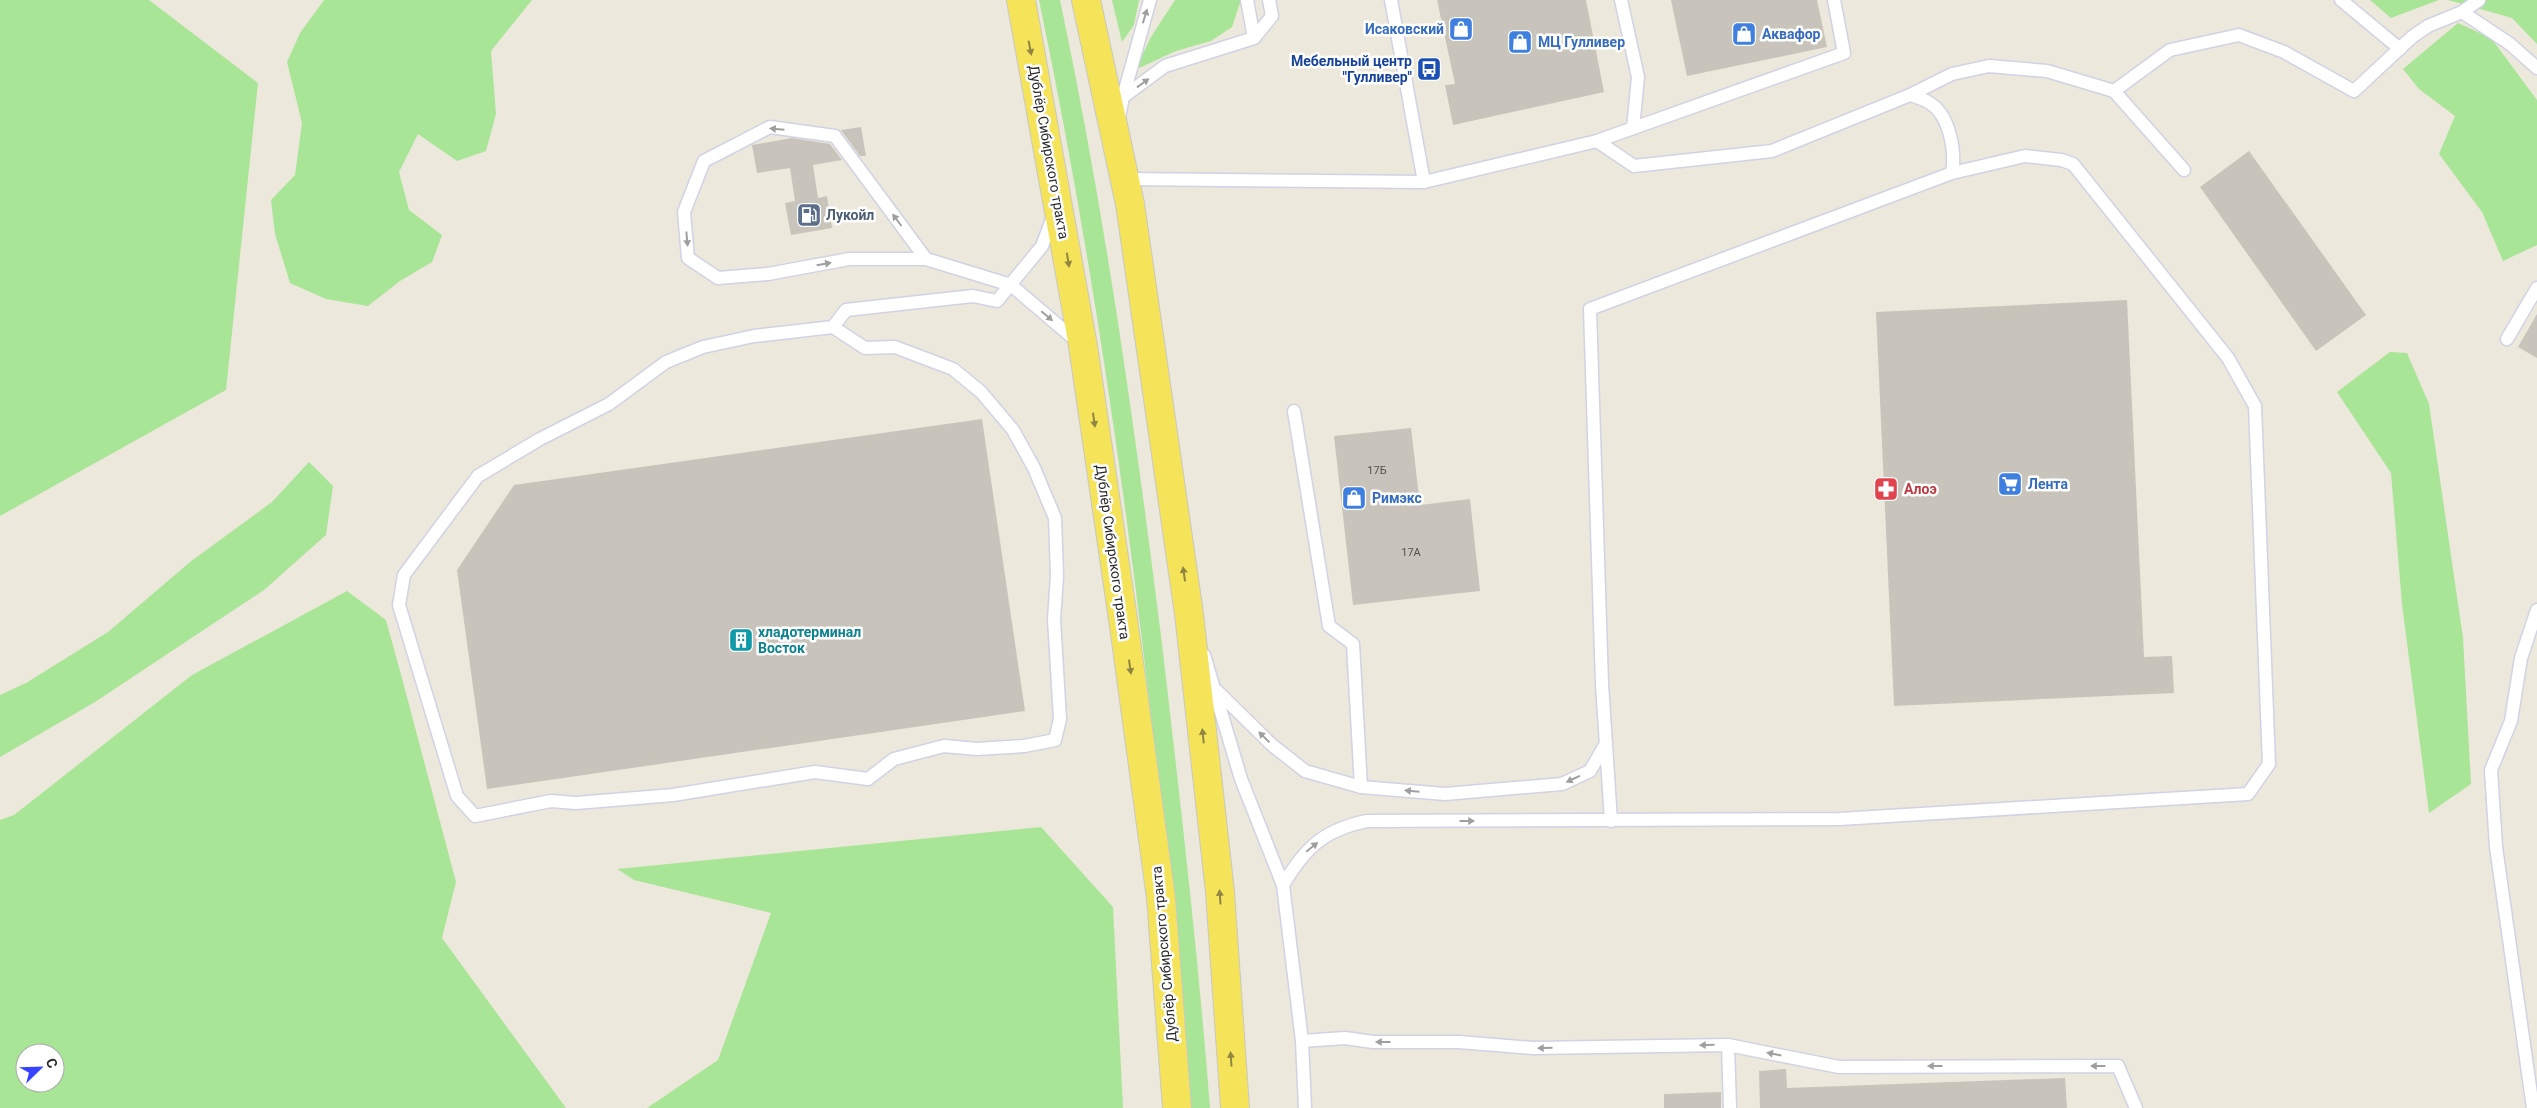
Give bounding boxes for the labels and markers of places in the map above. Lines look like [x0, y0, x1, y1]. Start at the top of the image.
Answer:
shop icon: Исаковский [1448, 16, 1474, 42]
place label: Исаковский [1365, 21, 1444, 37]
shop icon: Аквафор [1731, 21, 1757, 47]
place label: Аквафор [1762, 26, 1821, 42]
shop icon: МЦ Гулливер [1507, 29, 1533, 55]
place label: МЦ Гулливер [1538, 34, 1625, 50]
place label: Мебельный центр "Гулливер" [1291, 53, 1413, 85]
bus stop icon: Мебельный центр "Гулливер" [1416, 56, 1442, 82]
fuel station icon: Лукойл [796, 202, 822, 228]
place label: Лукойл [826, 207, 874, 223]
supermarket icon: Лента [1997, 471, 2023, 497]
pharmacy icon: Алоэ [1873, 476, 1899, 502]
place label: Лента [2028, 476, 2068, 492]
place label: Алоэ [1904, 481, 1937, 497]
shop icon: Римэкс [1341, 485, 1367, 511]
place label: Римэкс [1372, 490, 1422, 506]
place label: хладотерминал Восток [758, 624, 861, 656]
building icon: хладотерминал Восток [728, 627, 754, 653]

